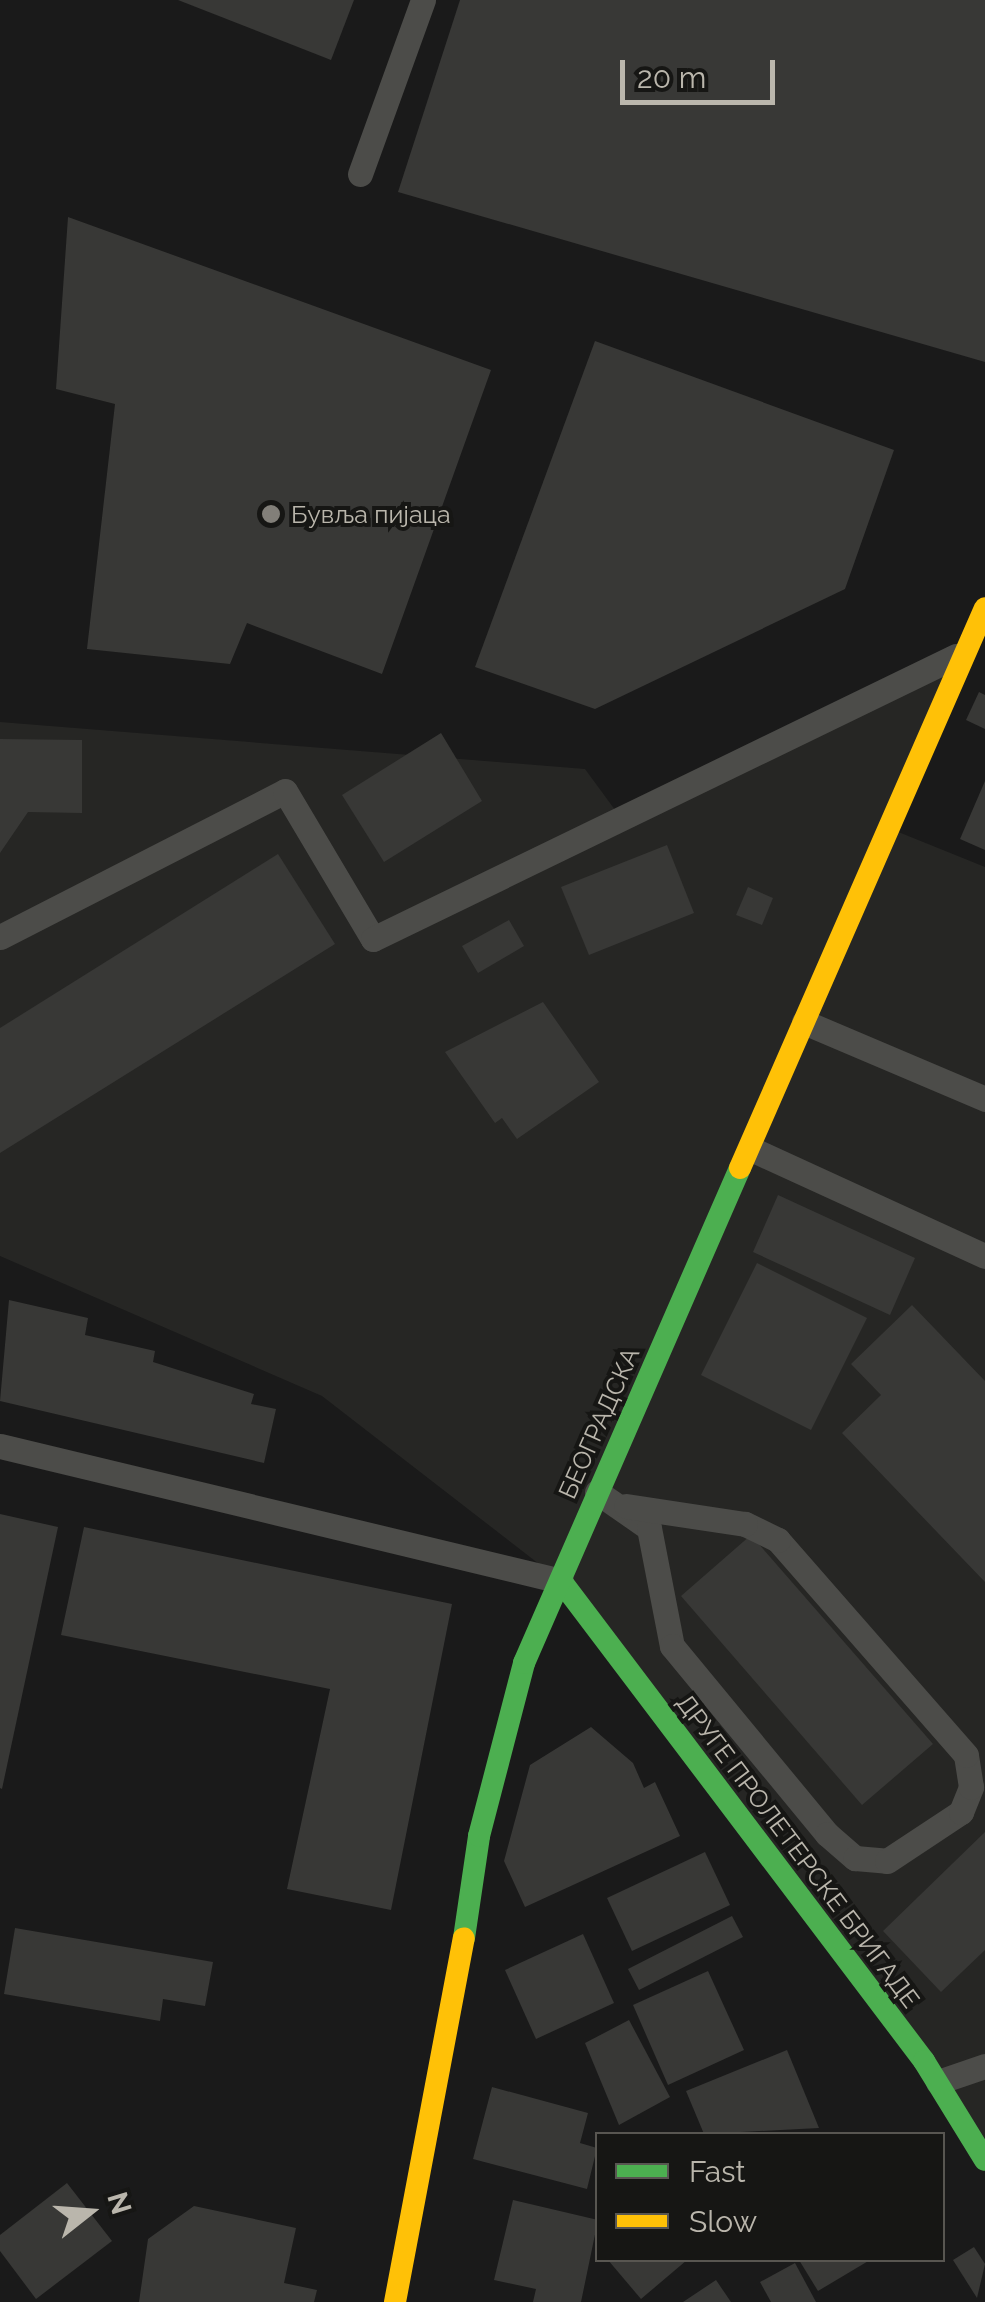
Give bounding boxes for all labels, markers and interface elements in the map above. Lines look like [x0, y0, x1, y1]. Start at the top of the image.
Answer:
scale bar [625, 40, 780, 102]
text: 20 m [637, 60, 706, 95]
place label: Бувља пијаца [291, 499, 451, 529]
marker: Бувља пијаца [260, 503, 282, 525]
street label: БЕОГРАДСКА [552, 1343, 646, 1503]
street label: ДРУГЕ ПРОЛЕТЕРСКЕ БРИГАДЕ [670, 1688, 926, 2014]
legend [595, 2132, 945, 2262]
text: Fast [689, 2154, 746, 2189]
north arrow [40, 2162, 140, 2262]
text: N [100, 2188, 138, 2218]
text: Slow [689, 2204, 757, 2239]

